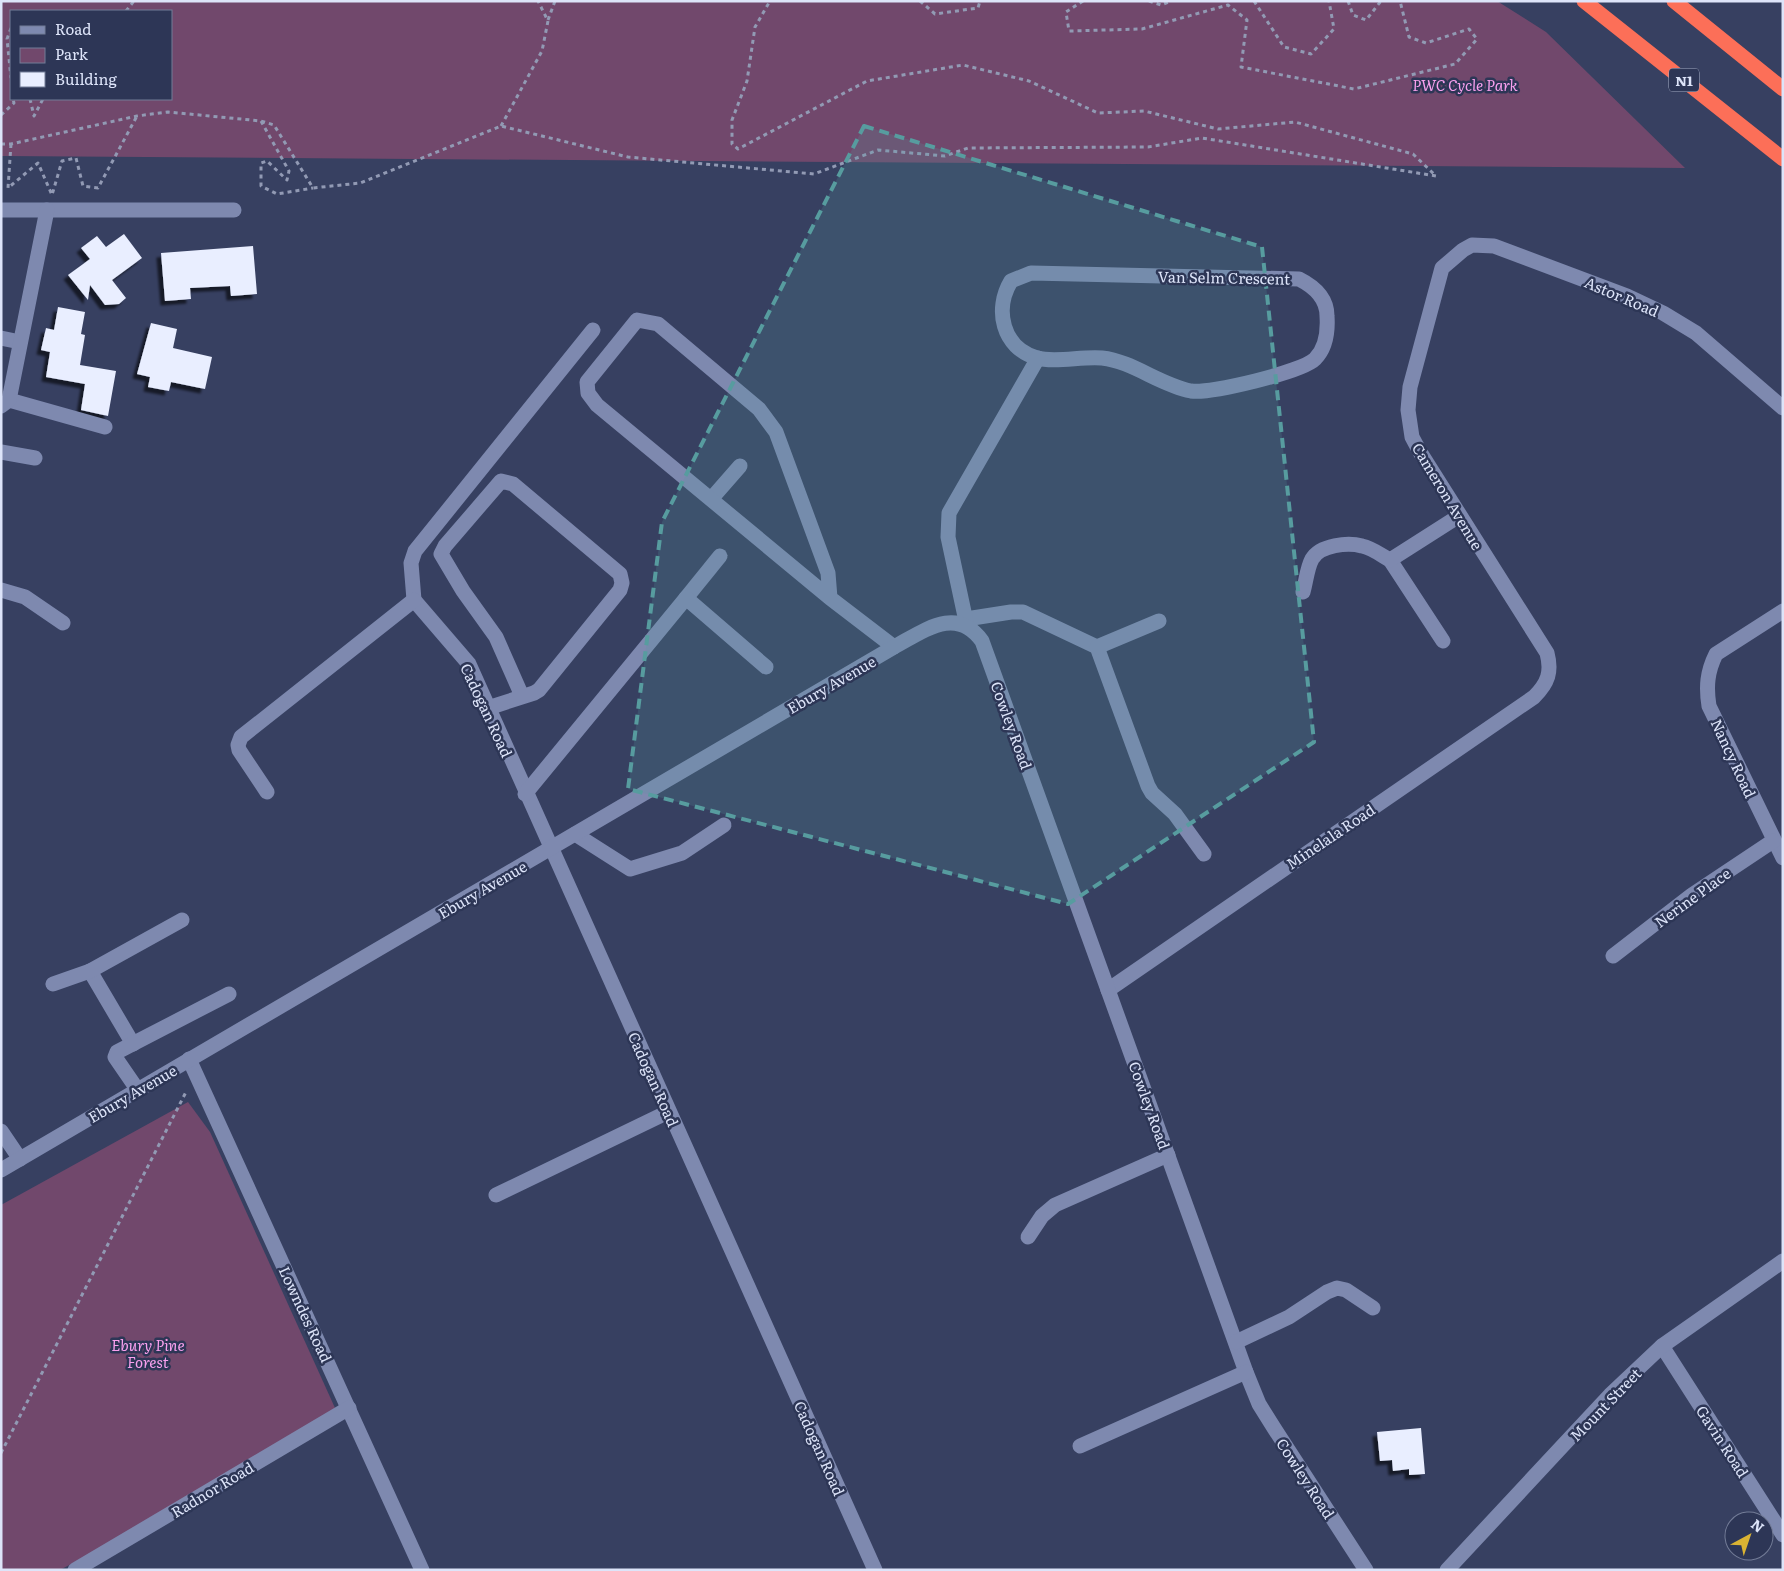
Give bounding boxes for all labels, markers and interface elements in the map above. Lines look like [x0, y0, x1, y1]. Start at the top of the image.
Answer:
legend [10, 10, 172, 100]
text: Road [55, 17, 91, 40]
text: Park [55, 42, 89, 65]
text: Building [55, 67, 117, 90]
road number: N1 [1669, 68, 1699, 92]
park label: PWC Cycle Park [1412, 73, 1519, 96]
street label: Van Selm Crescent [1158, 264, 1290, 290]
street label: Astor Road [1581, 270, 1663, 322]
street label: Cameron Avenue [1407, 438, 1489, 554]
street label: Ebury Avenue [782, 649, 880, 719]
street label: Cadogan Road [455, 659, 519, 761]
street label: Cowley Road [985, 678, 1039, 772]
street label: Nancy Road [1706, 715, 1762, 801]
street label: Minelala Road [1281, 798, 1379, 874]
street label: Ebury Avenue [433, 854, 531, 924]
street label: Nerine Place [1649, 861, 1735, 933]
street label: Cadogan Road [623, 1028, 685, 1130]
street label: Ebury Avenue [83, 1058, 181, 1128]
street label: Cowley Road [1123, 1058, 1177, 1152]
street label: Lowndes Road [274, 1262, 338, 1366]
park label: Ebury Pine Forest [111, 1333, 185, 1373]
street label: Mount Street [1564, 1362, 1646, 1446]
street label: Cadogan Road [789, 1397, 851, 1499]
street label: Gavin Road [1691, 1400, 1755, 1482]
street label: Cowley Road [1271, 1433, 1341, 1523]
street label: Radnor Road [166, 1455, 258, 1523]
north arrow [1724, 1511, 1774, 1561]
text: N [1747, 1514, 1769, 1537]

